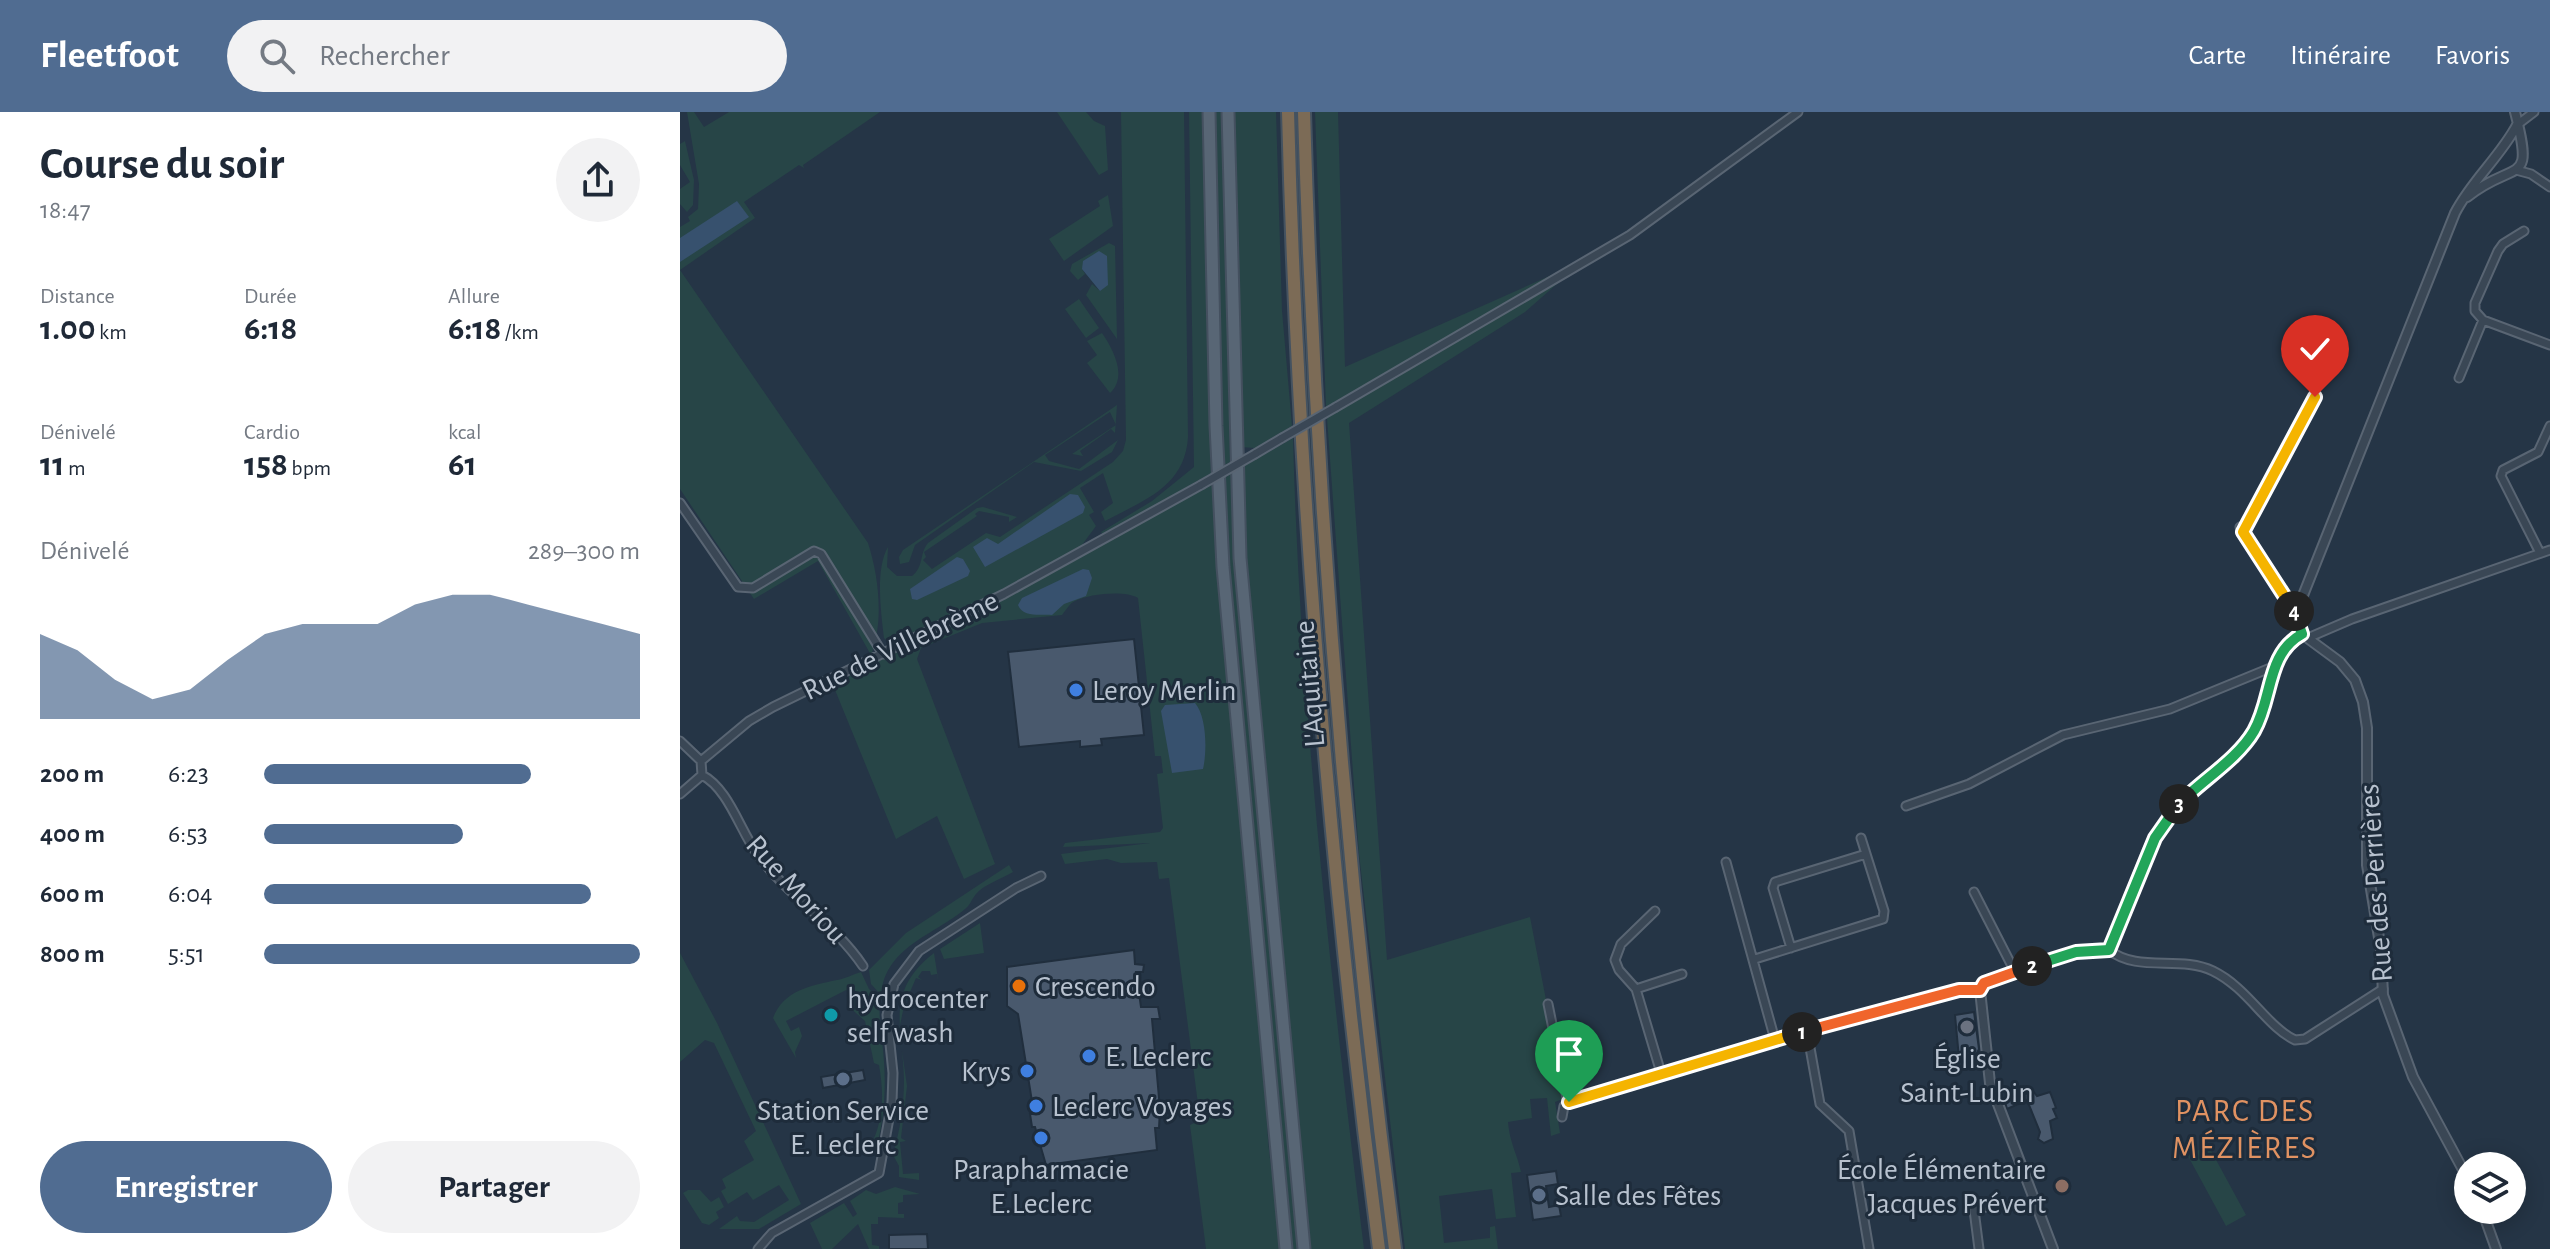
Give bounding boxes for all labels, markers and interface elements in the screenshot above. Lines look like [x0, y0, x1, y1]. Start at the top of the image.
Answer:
search box [227, 20, 787, 92]
icon: search [255, 34, 299, 78]
text: Fleetfoot [40, 37, 179, 75]
text: Rechercher [319, 41, 450, 71]
text: Carte [2189, 42, 2246, 70]
text: Itinéraire [2290, 42, 2391, 70]
text: Favoris [2435, 42, 2510, 70]
button: share [556, 138, 640, 222]
text: Course du soir [40, 143, 284, 187]
text: 18:47 [40, 197, 91, 223]
text: Distance [40, 285, 115, 307]
text: Durée [244, 285, 297, 307]
text: Allure [448, 285, 500, 307]
text: 1.00 [40, 312, 95, 346]
text: 6:18 [244, 312, 297, 346]
text: 6:18 [448, 312, 501, 346]
pin [2281, 315, 2349, 397]
text: km [95, 321, 127, 343]
text: /km [501, 321, 539, 343]
icon: check [2293, 327, 2337, 371]
text: Dénivelé [40, 421, 116, 443]
text: Cardio [244, 421, 300, 443]
text: kcal [448, 421, 482, 443]
text: 11 [40, 448, 64, 482]
text: 158 [244, 448, 288, 482]
text: 61 [448, 448, 477, 482]
text: m [64, 457, 86, 479]
text: bpm [288, 457, 331, 479]
text: Dénivelé [40, 538, 130, 564]
text: 289–300 m [528, 538, 640, 564]
street label: Rue de Villebrème [798, 586, 1003, 706]
pin: 4 [2274, 591, 2314, 631]
text: 4 [2288, 600, 2300, 622]
street label: L'Aquitaine [1289, 619, 1330, 749]
place label: Leroy Merlin [1092, 676, 1236, 706]
marker: Leroy Merlin [1067, 681, 1085, 699]
text: 200 m [40, 761, 104, 787]
text: 6:23 [168, 761, 209, 787]
street label: Rue des Perrières [2354, 783, 2398, 983]
pin: 3 [2159, 784, 2199, 824]
text: 3 [2174, 793, 2184, 815]
text: 400 m [40, 821, 105, 847]
text: 6:53 [168, 821, 208, 847]
street label: Rue Moriou [740, 830, 852, 950]
text: 600 m [40, 881, 105, 907]
text: 6:04 [168, 881, 212, 907]
text: 800 m [40, 941, 105, 967]
text: 5:51 [168, 941, 205, 967]
pin: 2 [2012, 946, 2052, 986]
text: 2 [2027, 955, 2037, 977]
place label: Crescendo [1035, 972, 1156, 1002]
marker: Crescendo [1010, 977, 1028, 995]
place label: hydrocenter self wash [847, 984, 988, 1048]
marker: hydrocenter self wash [822, 1006, 840, 1024]
pin: 1 [1782, 1012, 1822, 1052]
marker: Église Saint-Lubin [1958, 1018, 1976, 1036]
pin [1535, 1020, 1603, 1102]
text: 1 [1798, 1021, 1806, 1043]
icon: arrive [1547, 1032, 1591, 1076]
place label: E. Leclerc [1105, 1042, 1212, 1072]
place label: Église Saint-Lubin [1900, 1042, 2034, 1108]
marker: E. Leclerc [1080, 1047, 1098, 1065]
place label: Krys [961, 1057, 1011, 1087]
marker: Krys [1018, 1062, 1036, 1080]
marker: Station Service E. Leclerc [834, 1070, 852, 1088]
place label: Leclerc Voyages [1052, 1092, 1232, 1122]
district label: PARC DES MÉZIÈRES [2172, 1095, 2318, 1164]
place label: Station Service E. Leclerc [757, 1096, 929, 1160]
marker: Leclerc Voyages [1027, 1097, 1045, 1115]
marker: Parapharmacie E.Leclerc [1032, 1129, 1050, 1147]
button: Enregistrer [40, 1141, 332, 1233]
button: Partager [348, 1141, 640, 1233]
map controls [2454, 1152, 2526, 1224]
button: layers [2454, 1152, 2526, 1224]
place label: École Élémentaire Jacques Prévert [1837, 1153, 2046, 1219]
place label: Parapharmacie E.Leclerc [953, 1155, 1129, 1219]
marker: École Élémentaire Jacques Prévert [2053, 1177, 2071, 1195]
place label: Salle des Fêtes [1555, 1181, 1721, 1211]
marker: Salle des Fêtes [1530, 1186, 1548, 1204]

